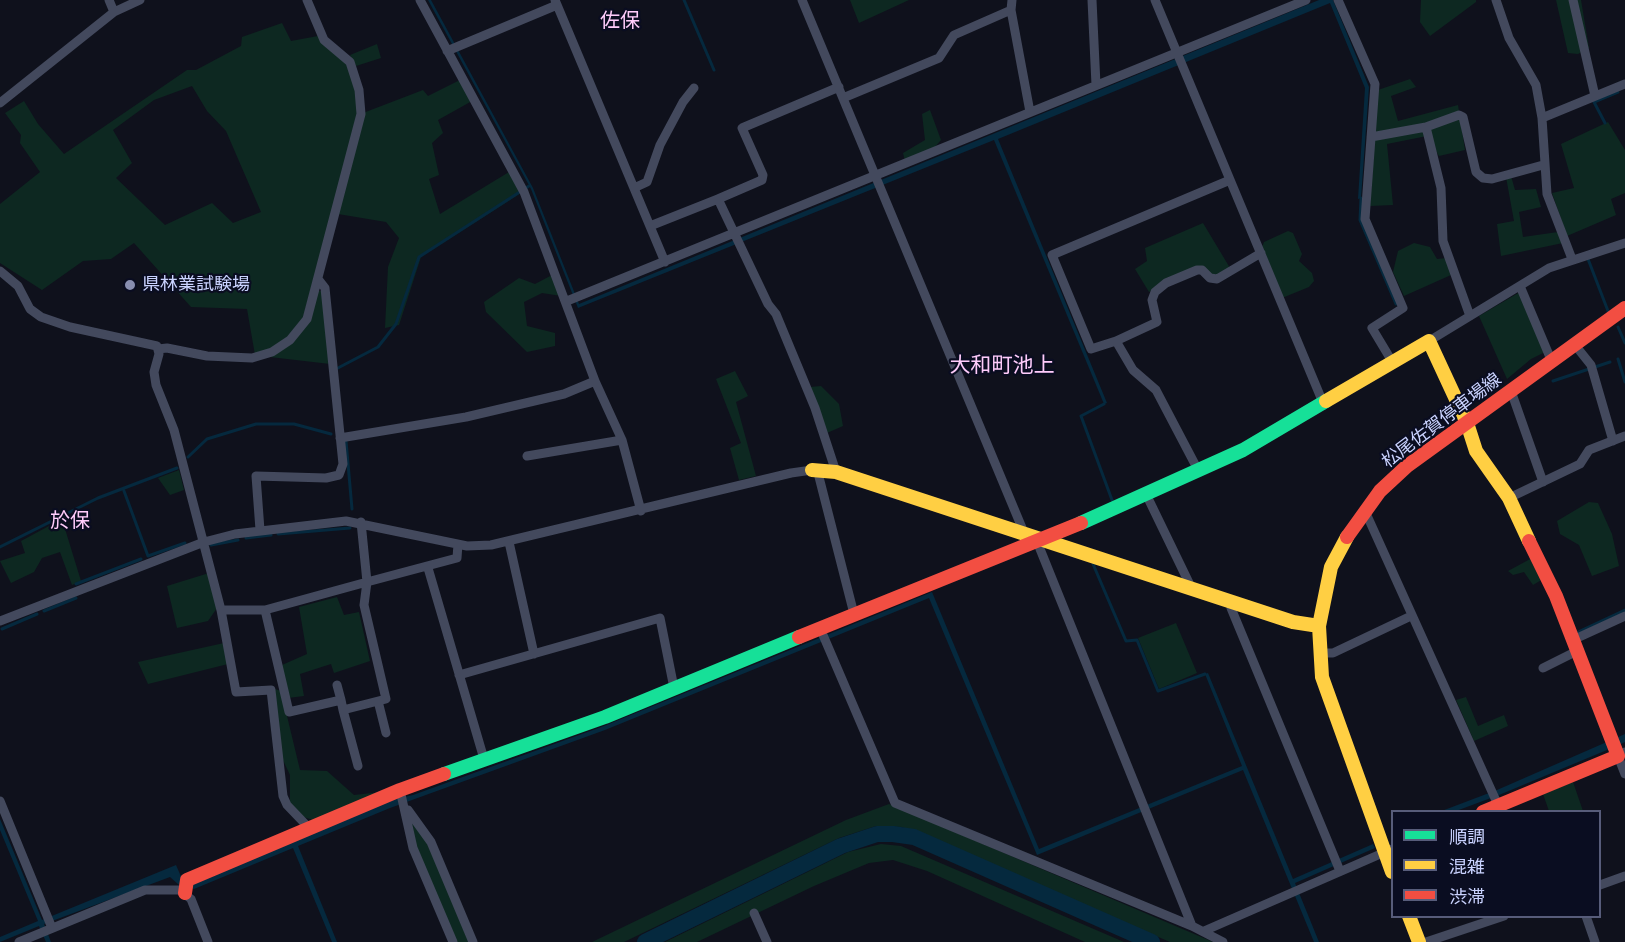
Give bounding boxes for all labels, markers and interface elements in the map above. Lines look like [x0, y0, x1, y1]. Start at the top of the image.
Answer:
district label: 佐保 [600, 9, 640, 33]
place label: 県林業試験場 [142, 274, 250, 296]
marker: 県林業試験場 [123, 278, 137, 292]
district label: 大和町池上 [950, 353, 1054, 379]
street label: 松尾佐賀停車場線 [1378, 369, 1506, 473]
district label: 於保 [50, 509, 90, 533]
legend [1391, 810, 1601, 918]
text: 順調 [1449, 827, 1485, 847]
text: 混雑 [1449, 857, 1485, 877]
text: 渋滞 [1449, 887, 1485, 907]

